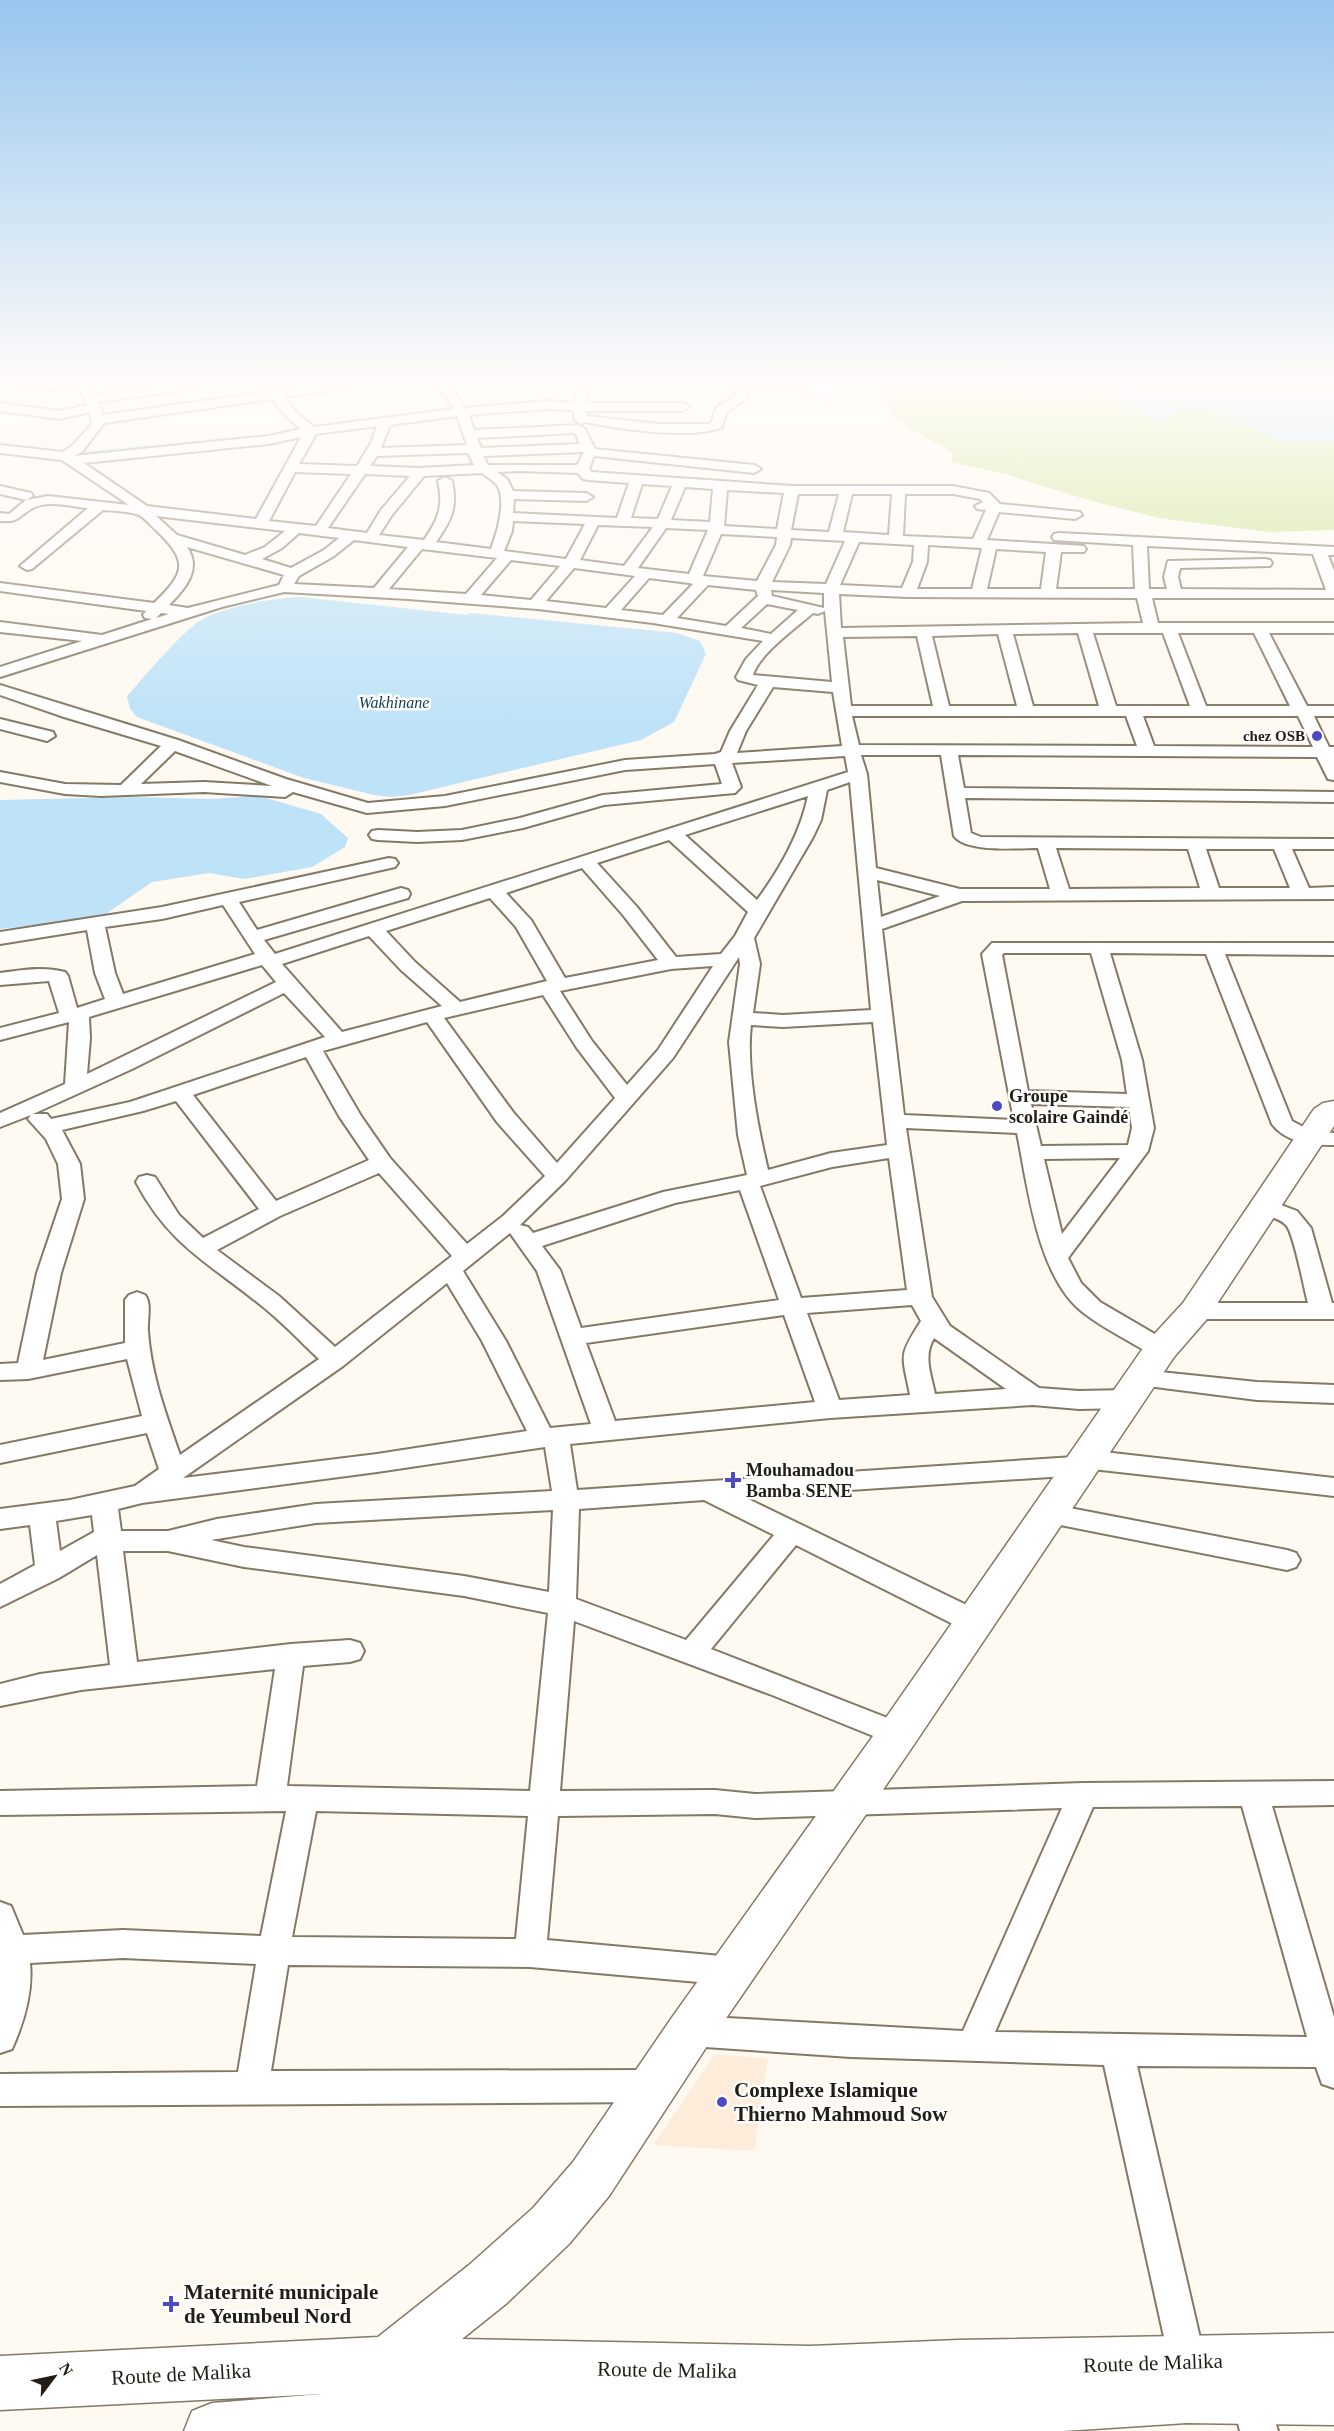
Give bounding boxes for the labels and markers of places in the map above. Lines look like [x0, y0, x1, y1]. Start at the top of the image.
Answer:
place label: chez OSB [1243, 728, 1305, 744]
marker: chez OSB [1310, 729, 1324, 743]
place label: Groupe scolaire Gaindé [1009, 1086, 1128, 1127]
marker: Groupe scolaire Gaindé [990, 1099, 1004, 1113]
place label: Mouhamadou Bamba SENE [746, 1460, 854, 1501]
marker: Mouhamadou Bamba SENE [724, 1471, 742, 1489]
place label: Complexe Islamique Thierno Mahmoud Sow [734, 2078, 948, 2126]
marker: Complexe Islamique Thierno Mahmoud Sow [715, 2095, 729, 2109]
place label: Maternité municipale de Yeumbeul Nord [184, 2280, 378, 2328]
marker: Maternité municipale de Yeumbeul Nord [162, 2295, 180, 2313]

